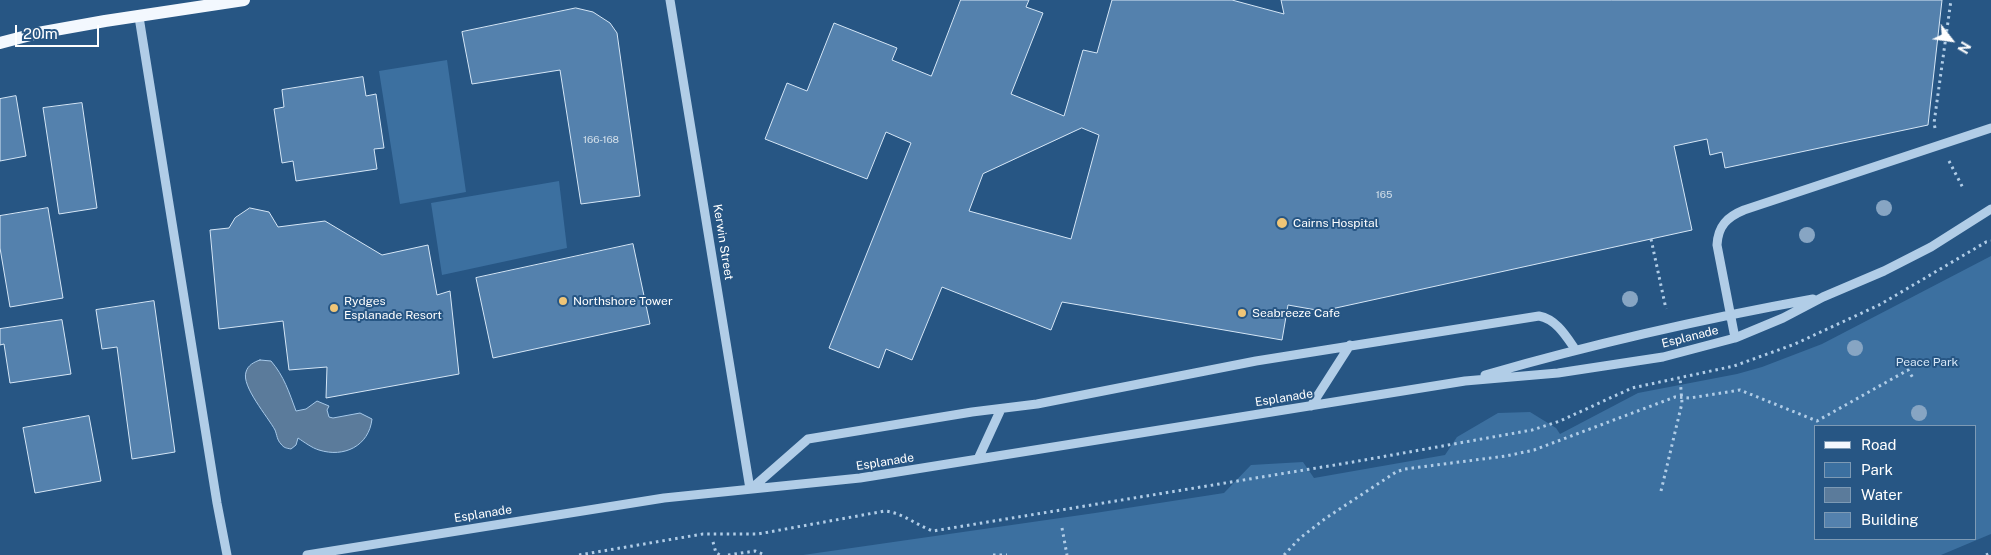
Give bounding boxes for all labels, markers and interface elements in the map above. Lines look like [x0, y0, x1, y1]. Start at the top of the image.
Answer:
scale bar [18, 15, 101, 47]
north arrow [1926, 15, 1976, 65]
text: 20 m [23, 25, 58, 42]
text: N [1954, 39, 1974, 56]
house number: 166-168 [583, 134, 619, 146]
house number: 165 [1376, 189, 1392, 201]
street label: Kerwin Street [710, 203, 736, 281]
marker: Cairns Hospital [1275, 216, 1289, 230]
place label: Cairns Hospital [1293, 216, 1378, 230]
place label: Rydges Esplanade Resort [344, 294, 442, 322]
place label: Northshore Tower [573, 294, 673, 308]
marker: Northshore Tower [557, 295, 569, 307]
marker: Rydges Esplanade Resort [328, 302, 340, 314]
place label: Seabreeze Cafe [1252, 306, 1340, 320]
marker: Seabreeze Cafe [1236, 307, 1248, 319]
street label: Esplanade [1660, 323, 1720, 351]
park label: Peace Park [1896, 355, 1958, 369]
street label: Esplanade [1254, 386, 1314, 410]
legend [1814, 425, 1976, 540]
text: Road [1861, 436, 1897, 453]
street label: Esplanade [855, 450, 915, 474]
text: Park [1861, 461, 1893, 478]
text: Water [1861, 486, 1903, 503]
street label: Esplanade [453, 502, 513, 526]
text: Building [1861, 511, 1919, 528]

